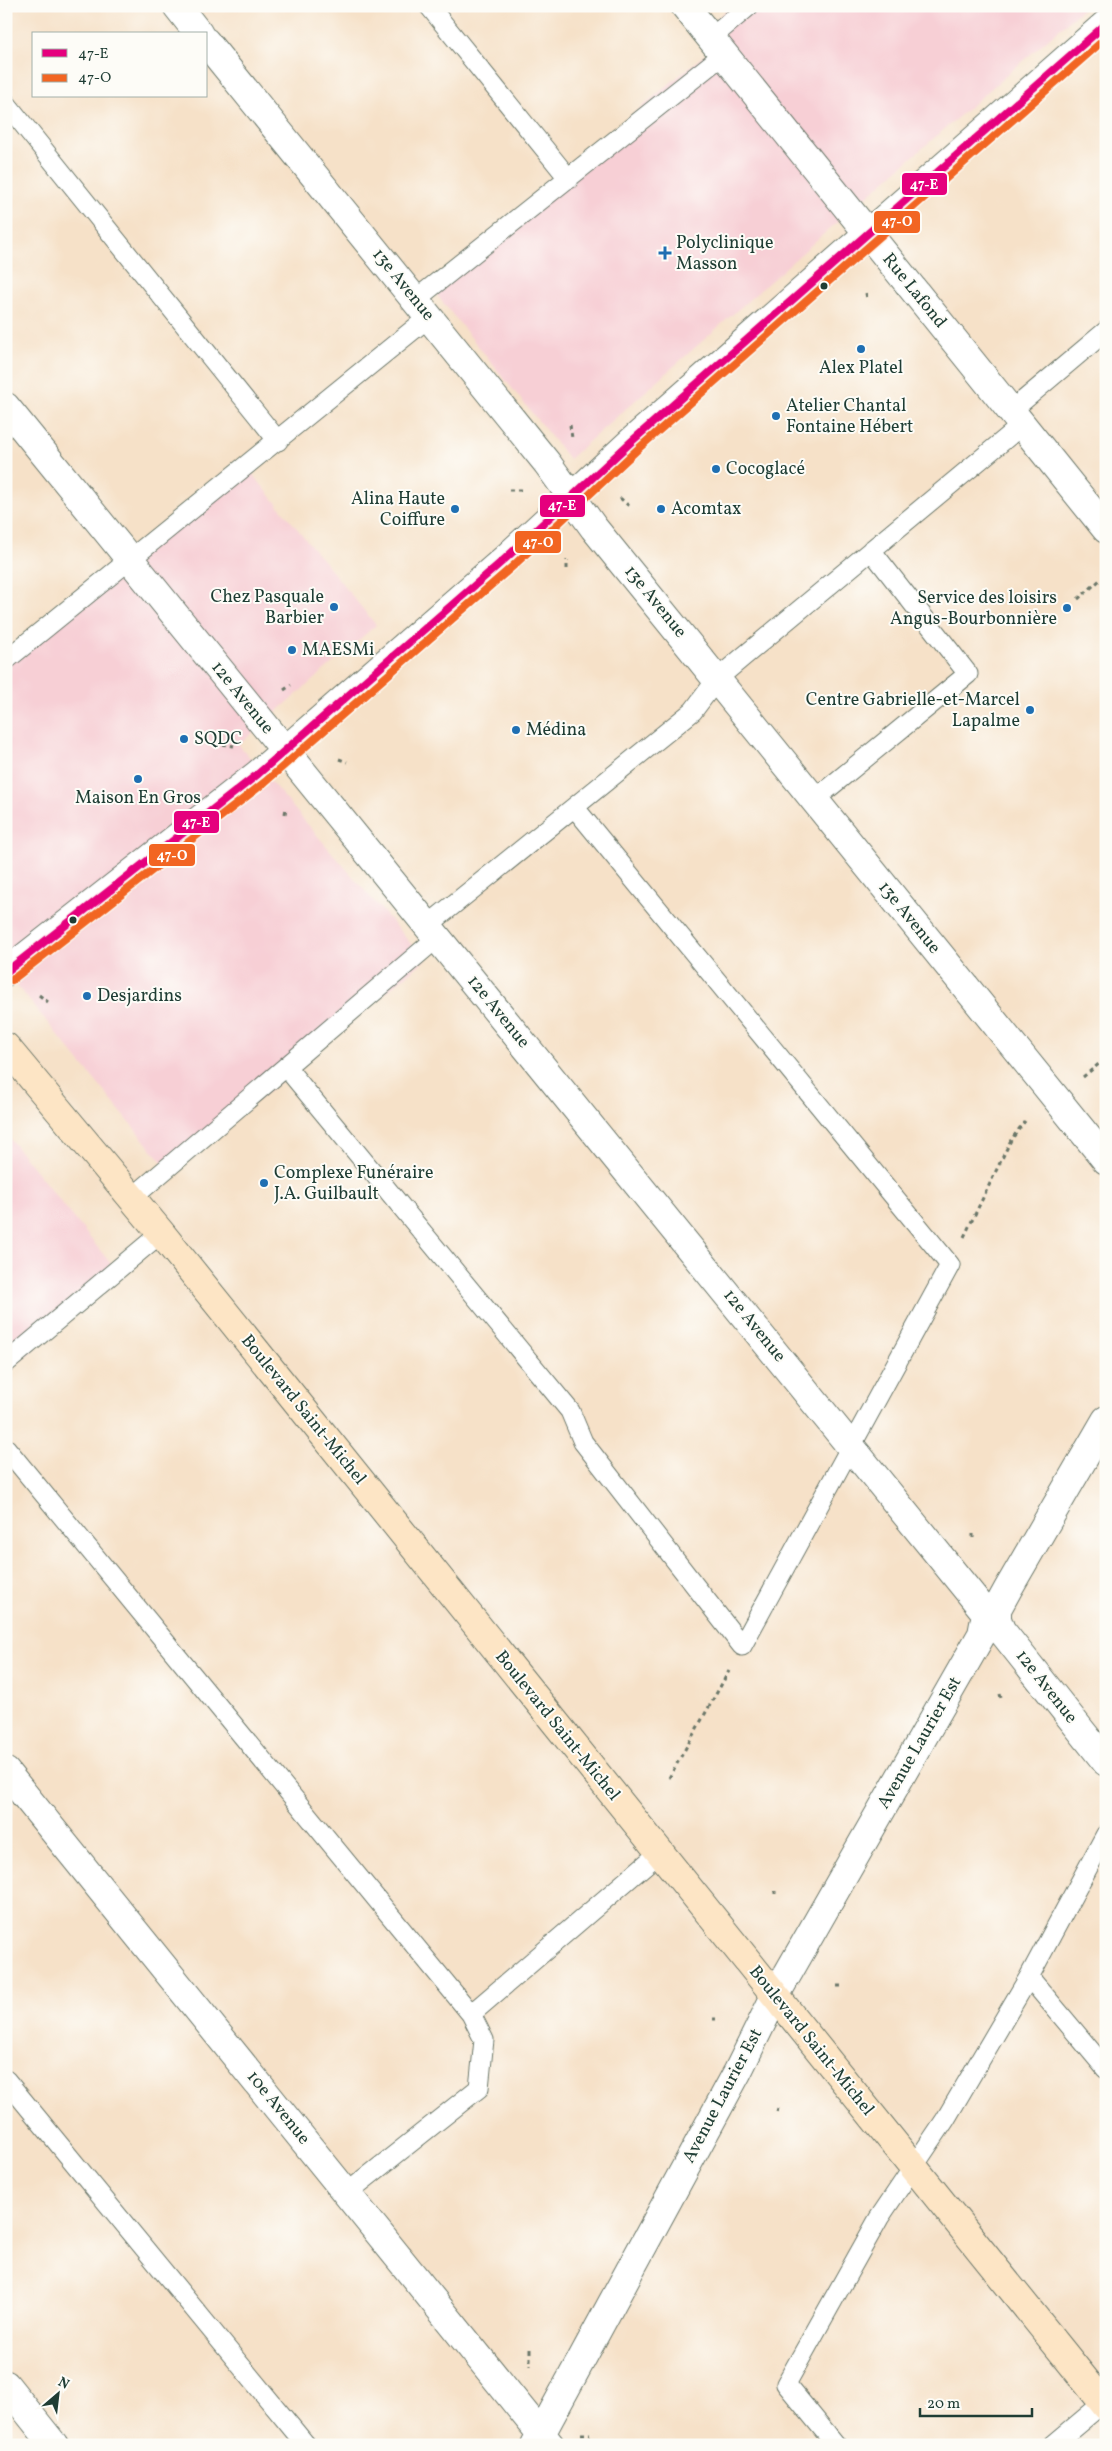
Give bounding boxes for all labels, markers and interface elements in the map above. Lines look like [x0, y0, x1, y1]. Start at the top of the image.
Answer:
legend [32, 32, 208, 98]
text: 47-E [78, 44, 108, 65]
text: 47-O [78, 68, 111, 89]
line badge: 47-E [901, 172, 948, 196]
text: 47-E [910, 176, 939, 195]
line badge: 47-O [873, 210, 921, 234]
text: 47-O [882, 213, 912, 232]
place label: Polyclinique Masson [676, 231, 774, 277]
street label: 13e Avenue [366, 243, 440, 327]
marker: Polyclinique Masson [658, 246, 672, 260]
street label: Rue Lafond [876, 248, 952, 334]
unlabelled marker [819, 281, 829, 291]
marker: Alex Platel [855, 343, 867, 355]
place label: Alex Platel [819, 356, 903, 381]
place label: Atelier Chantal Fontaine Hébert [786, 394, 913, 440]
marker: Atelier Chantal Fontaine Hébert [770, 410, 782, 422]
place label: Cocoglacé [726, 457, 805, 482]
marker: Cocoglacé [710, 463, 722, 475]
place label: Alina Haute Coiffure [351, 487, 445, 533]
line badge: 47-E [539, 494, 586, 518]
text: 47-E [548, 497, 577, 516]
place label: Acomtax [671, 497, 741, 522]
marker: Alina Haute Coiffure [449, 503, 461, 515]
marker: Acomtax [655, 503, 667, 515]
line badge: 47-O [514, 530, 562, 554]
text: 47-O [523, 534, 553, 553]
street label: 13e Avenue [618, 560, 692, 644]
place label: Chez Pasquale Barbier [210, 585, 324, 631]
place label: Service des loisirs Angus-Bourbonnière [890, 586, 1057, 632]
marker: Chez Pasquale Barbier [328, 601, 340, 613]
marker: Service des loisirs Angus-Bourbonnière [1061, 602, 1073, 614]
place label: MAESMi [302, 638, 374, 663]
marker: MAESMi [286, 644, 298, 656]
street label: 12e Avenue [205, 656, 279, 740]
place label: Centre Gabrielle-et-Marcel Lapalme [806, 688, 1020, 734]
marker: Centre Gabrielle-et-Marcel Lapalme [1024, 704, 1036, 716]
place label: Médina [526, 718, 586, 743]
marker: Médina [510, 724, 522, 736]
place label: SQDC [194, 727, 242, 752]
marker: SQDC [178, 733, 190, 745]
marker: Maison En Gros [132, 773, 144, 785]
place label: Maison En Gros [75, 786, 201, 811]
line badge: 47-E [173, 810, 220, 834]
text: 47-E [182, 814, 211, 833]
line badge: 47-O [148, 843, 196, 867]
text: 47-O [157, 847, 187, 866]
street label: 13e Avenue [872, 876, 946, 960]
unlabelled marker [68, 915, 78, 925]
street label: 12e Avenue [461, 970, 535, 1054]
place label: Desjardins [97, 984, 182, 1009]
marker: Desjardins [81, 990, 93, 1002]
place label: Complexe Funéraire J.A. Guilbault [274, 1161, 433, 1207]
marker: Complexe Funéraire J.A. Guilbault [258, 1177, 270, 1189]
street label: 12e Avenue [717, 1284, 791, 1368]
street label: Boulevard Saint-Michel [234, 1329, 372, 1491]
street label: Boulevard Saint-Michel [488, 1645, 626, 1807]
street label: 12e Avenue [1009, 1645, 1083, 1729]
street label: Avenue Laurier Est [872, 1672, 968, 1814]
street label: Boulevard Saint-Michel [742, 1960, 880, 2122]
street label: Avenue Laurier Est [677, 2024, 769, 2168]
street label: 10e Avenue [240, 2066, 316, 2150]
north arrow [32, 2368, 82, 2418]
text: N [54, 2373, 72, 2395]
scale bar [920, 2386, 1032, 2418]
text: 20 m [927, 2394, 960, 2415]

